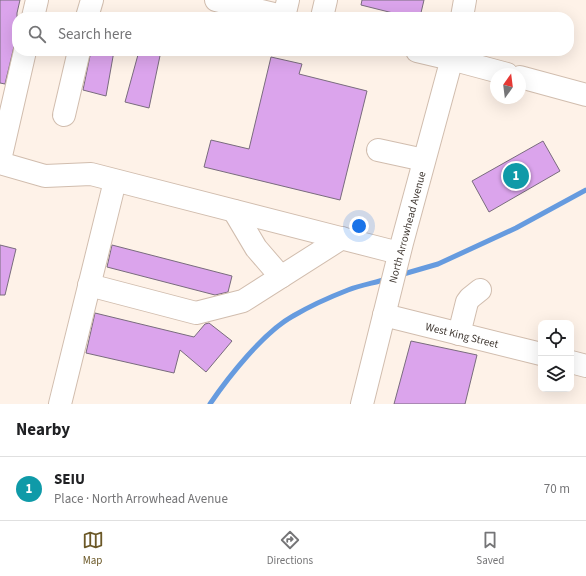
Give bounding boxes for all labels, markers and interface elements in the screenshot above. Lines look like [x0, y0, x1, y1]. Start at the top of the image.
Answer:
search box [12, 12, 574, 56]
icon: search [26, 23, 48, 45]
text: Search here [58, 24, 132, 45]
north arrow [490, 68, 526, 104]
pin: 1 [503, 161, 529, 191]
street label: North Arrowhead Avenue [385, 169, 430, 285]
your location [349, 216, 369, 236]
street label: West King Street [424, 319, 500, 352]
map controls [538, 320, 574, 392]
button: locate [538, 320, 574, 356]
button: layers [538, 356, 574, 392]
text: Nearby [16, 418, 70, 442]
text: SEIU [54, 469, 85, 490]
text: 1 [26, 480, 32, 498]
text: 70 m [544, 480, 570, 498]
text: Place · North Arrowhead Avenue [54, 490, 228, 508]
tab: Map [82, 529, 104, 568]
tab: Directions [267, 529, 313, 568]
tab: Saved [476, 529, 504, 568]

